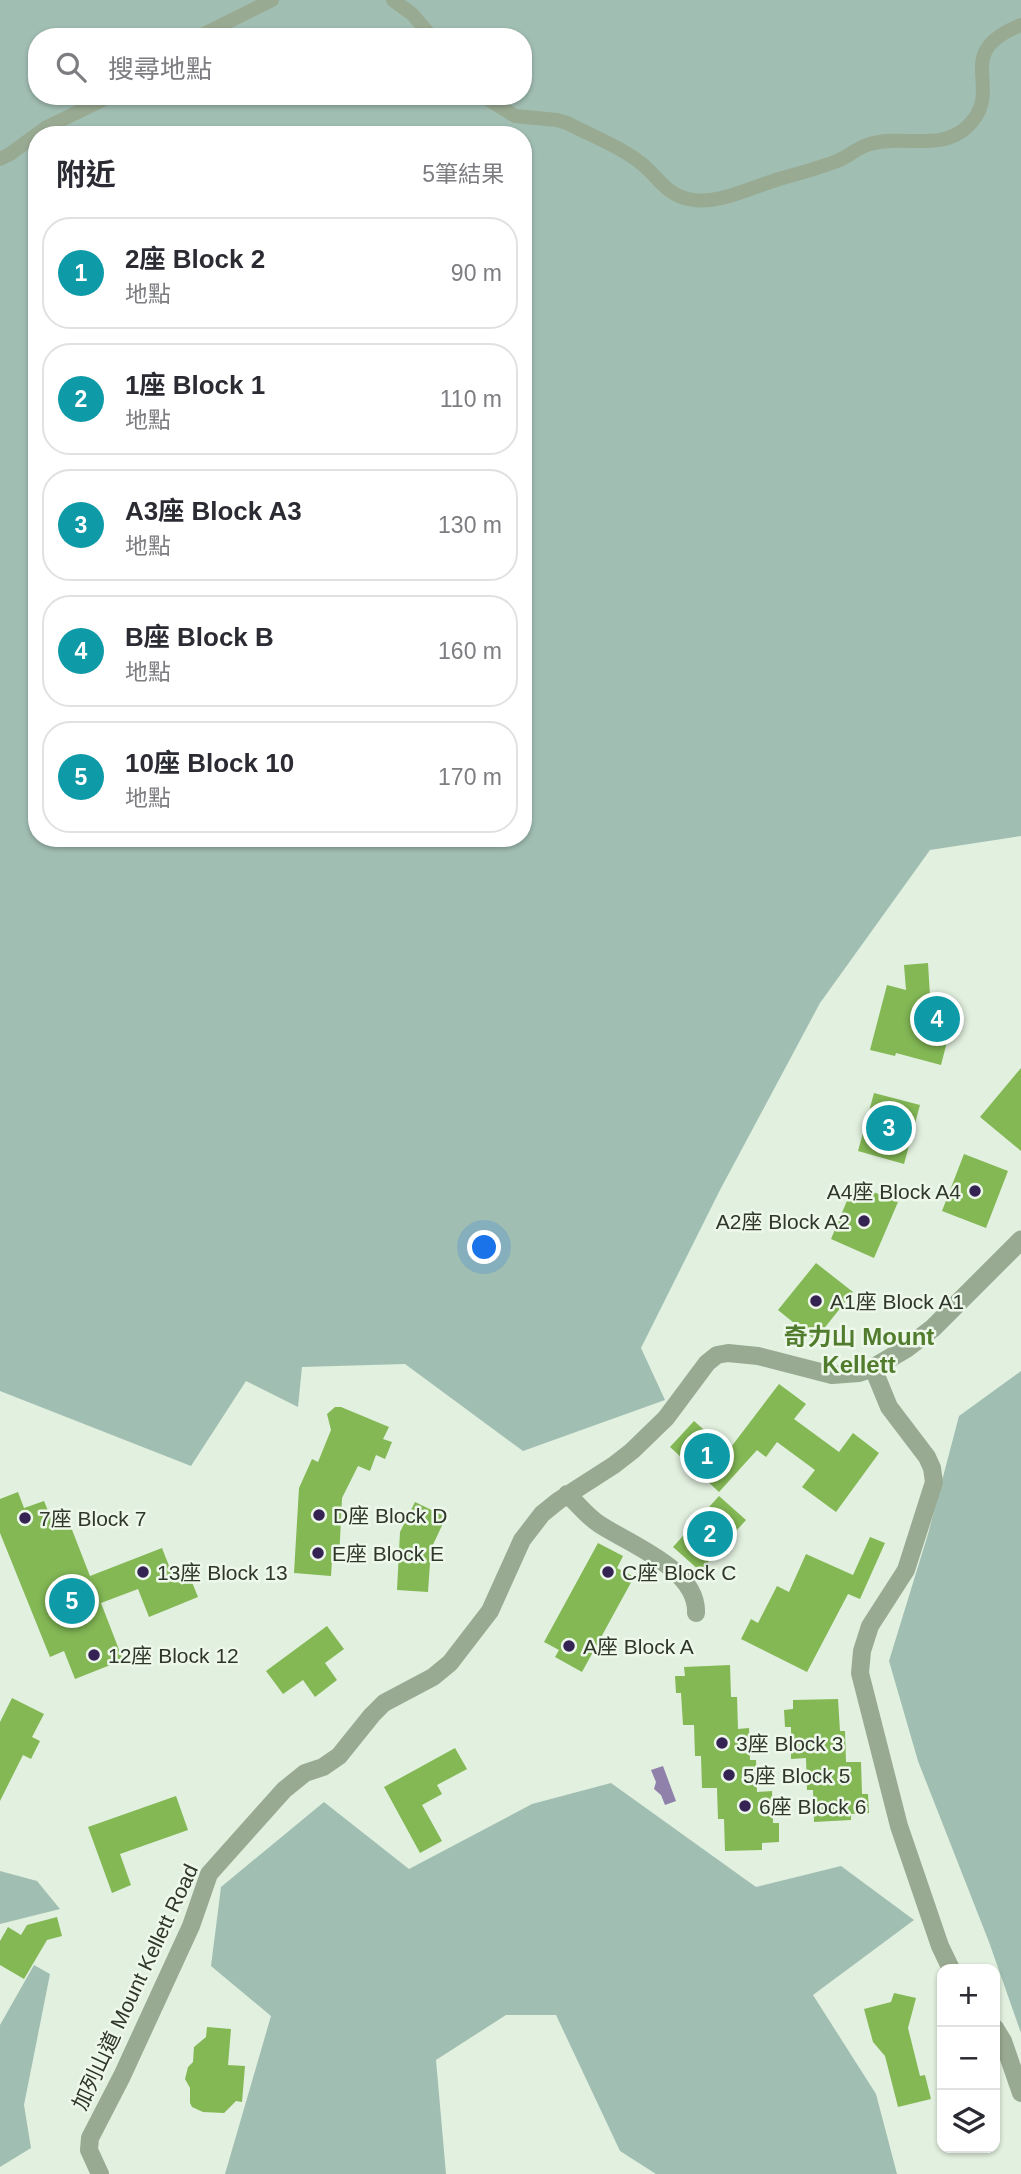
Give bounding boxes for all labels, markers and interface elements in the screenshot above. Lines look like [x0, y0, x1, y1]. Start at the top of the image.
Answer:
search box [28, 28, 532, 105]
icon: search [52, 48, 90, 86]
text: 搜尋地點 [108, 54, 212, 84]
text: 附近 [56, 158, 116, 191]
text: 5筆結果 [422, 161, 504, 187]
text: 2座 Block 2 [125, 244, 265, 274]
text: 1 [75, 260, 87, 286]
text: 90 m [451, 260, 502, 286]
text: 地點 [125, 281, 171, 307]
text: 1座 Block 1 [125, 370, 265, 400]
text: 2 [75, 386, 87, 412]
text: 110 m [440, 386, 502, 412]
text: 地點 [125, 407, 171, 433]
text: A3座 Block A3 [125, 496, 302, 526]
text: 3 [75, 512, 87, 538]
text: 130 m [438, 512, 502, 538]
text: 地點 [125, 533, 171, 559]
text: B座 Block B [125, 622, 274, 652]
text: 4 [75, 638, 87, 664]
text: 160 m [438, 638, 502, 664]
text: 地點 [125, 659, 171, 685]
text: 10座 Block 10 [125, 748, 294, 778]
text: 5 [75, 764, 87, 790]
text: 170 m [438, 764, 502, 790]
text: 地點 [125, 785, 171, 811]
pin: 4 [914, 993, 960, 1045]
pin: 3 [866, 1102, 912, 1154]
place label: A4座 Block A4 [827, 1180, 961, 1203]
marker: A4座 Block A4 [967, 1183, 983, 1199]
place label: A2座 Block A2 [716, 1210, 850, 1233]
marker: A2座 Block A2 [856, 1213, 872, 1229]
your location [467, 1230, 501, 1264]
place label: A1座 Block A1 [830, 1290, 964, 1313]
marker: A1座 Block A1 [808, 1293, 824, 1309]
district label: 奇力山 Mount Kellett [784, 1323, 934, 1378]
pin: 1 [684, 1430, 730, 1482]
place label: D座 Block D [333, 1504, 447, 1527]
place label: 7座 Block 7 [39, 1507, 146, 1530]
marker: D座 Block D [311, 1507, 327, 1523]
pin: 2 [687, 1508, 733, 1560]
marker: 7座 Block 7 [17, 1510, 33, 1526]
place label: E座 Block E [332, 1542, 444, 1565]
marker: E座 Block E [310, 1545, 326, 1561]
place label: 13座 Block 13 [157, 1561, 288, 1584]
place label: C座 Block C [622, 1561, 736, 1584]
marker: 13座 Block 13 [135, 1564, 151, 1580]
marker: C座 Block C [600, 1564, 616, 1580]
pin: 5 [49, 1575, 95, 1627]
place label: A座 Block A [583, 1635, 694, 1658]
marker: A座 Block A [561, 1638, 577, 1654]
place label: 12座 Block 12 [108, 1644, 239, 1667]
marker: 12座 Block 12 [86, 1647, 102, 1663]
place label: 3座 Block 3 [736, 1732, 843, 1755]
marker: 3座 Block 3 [714, 1735, 730, 1751]
place label: 5座 Block 5 [743, 1764, 850, 1787]
marker: 5座 Block 5 [721, 1767, 737, 1783]
place label: 6座 Block 6 [759, 1795, 866, 1818]
marker: 6座 Block 6 [737, 1798, 753, 1814]
street label: 加列山道 Mount Kellett Road [68, 1860, 202, 2114]
map controls [937, 1964, 1000, 2153]
button: + [937, 1964, 1000, 2027]
button: − [937, 2027, 1000, 2090]
button: layers [937, 2090, 1000, 2153]

